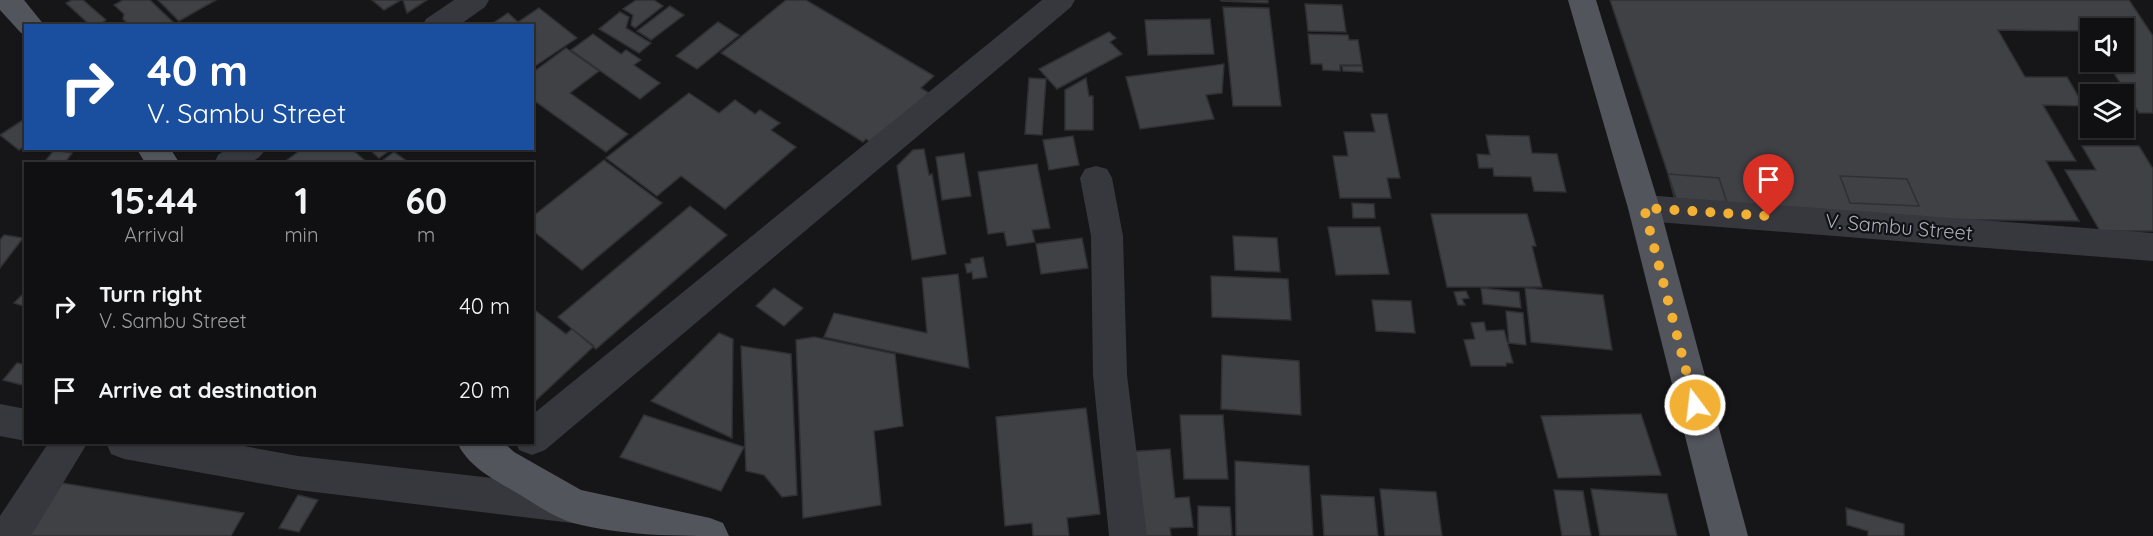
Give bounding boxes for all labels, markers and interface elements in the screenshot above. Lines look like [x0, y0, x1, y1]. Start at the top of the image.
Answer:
map controls [2080, 18, 2134, 138]
button: sound [2080, 18, 2134, 72]
text: 40 m [147, 44, 248, 97]
icon: right [48, 48, 126, 126]
button: layers [2080, 84, 2134, 138]
text: V. Sambu Street [147, 96, 346, 130]
pin [1743, 154, 1794, 216]
icon: arrive [1752, 163, 1785, 196]
text: 15:44 [111, 178, 198, 223]
text: 1 [294, 178, 308, 223]
text: 60 [405, 178, 447, 223]
street label: V. Sambu Street [1824, 208, 1974, 245]
text: Arrival [124, 222, 184, 247]
text: min [284, 222, 318, 247]
text: m [417, 222, 435, 247]
text: Turn right [99, 280, 203, 308]
icon: right [48, 290, 81, 323]
text: 40 m [459, 292, 510, 320]
text: V. Sambu Street [99, 308, 247, 333]
position arrow [1663, 373, 1727, 437]
icon: arrive [48, 374, 81, 407]
text: Arrive at destination [99, 376, 317, 404]
text: 20 m [459, 376, 510, 404]

